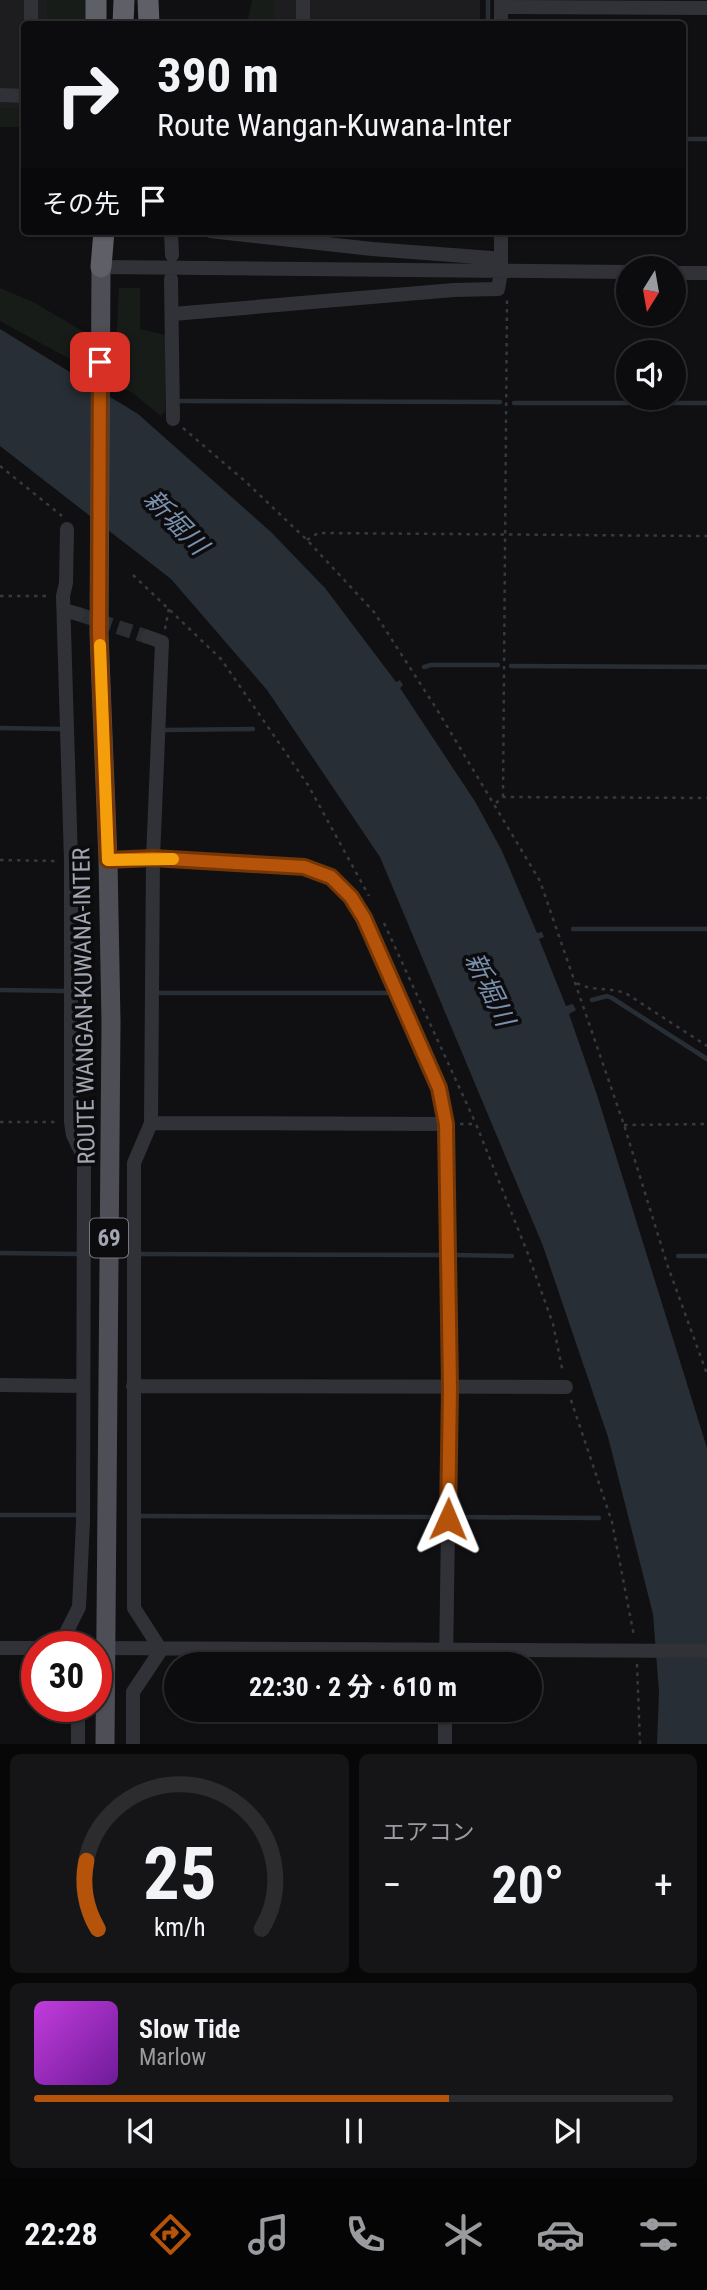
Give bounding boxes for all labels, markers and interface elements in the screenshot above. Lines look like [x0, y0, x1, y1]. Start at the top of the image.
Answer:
text: 390 m [157, 47, 279, 104]
icon: right [42, 49, 133, 140]
text: Route Wangan-Kuwana-Inter [157, 106, 512, 144]
icon: arrive [134, 182, 172, 220]
text: その先 [42, 189, 120, 219]
north arrow [616, 256, 686, 326]
map controls [616, 256, 686, 410]
pin [70, 332, 130, 392]
button: sound [616, 340, 686, 410]
icon: arrive [81, 343, 119, 381]
water label: 新堀川 [138, 484, 216, 563]
street label: ROUTE WANGAN-KUWANA-INTER [67, 847, 101, 1165]
water label: 新堀川 [459, 947, 522, 1033]
road number: 69 [90, 1218, 128, 1258]
position arrow [411, 1482, 485, 1556]
speed limit sign: 30 [21, 1631, 112, 1722]
text: 22:30 · 2 分 · 610 m [249, 1672, 457, 1702]
text: エアコン [383, 1819, 475, 1846]
text: 25 [142, 1832, 216, 1918]
text: 20° [491, 1855, 564, 1916]
text: − [383, 1863, 402, 1907]
text: + [654, 1863, 673, 1907]
text: km/h [154, 1913, 205, 1942]
text: Slow Tide [139, 2014, 240, 2044]
text: Marlow [139, 2044, 206, 2071]
icon: previous [122, 2112, 160, 2150]
icon: pause [335, 2112, 373, 2150]
icon: next [548, 2112, 586, 2150]
icon: directions [146, 2210, 195, 2259]
icon: music [244, 2210, 293, 2259]
icon: phone [341, 2210, 390, 2259]
icon: climate [439, 2210, 488, 2259]
icon: car [536, 2210, 585, 2259]
icon: filters [634, 2210, 683, 2259]
text: 22:28 [24, 2215, 98, 2253]

